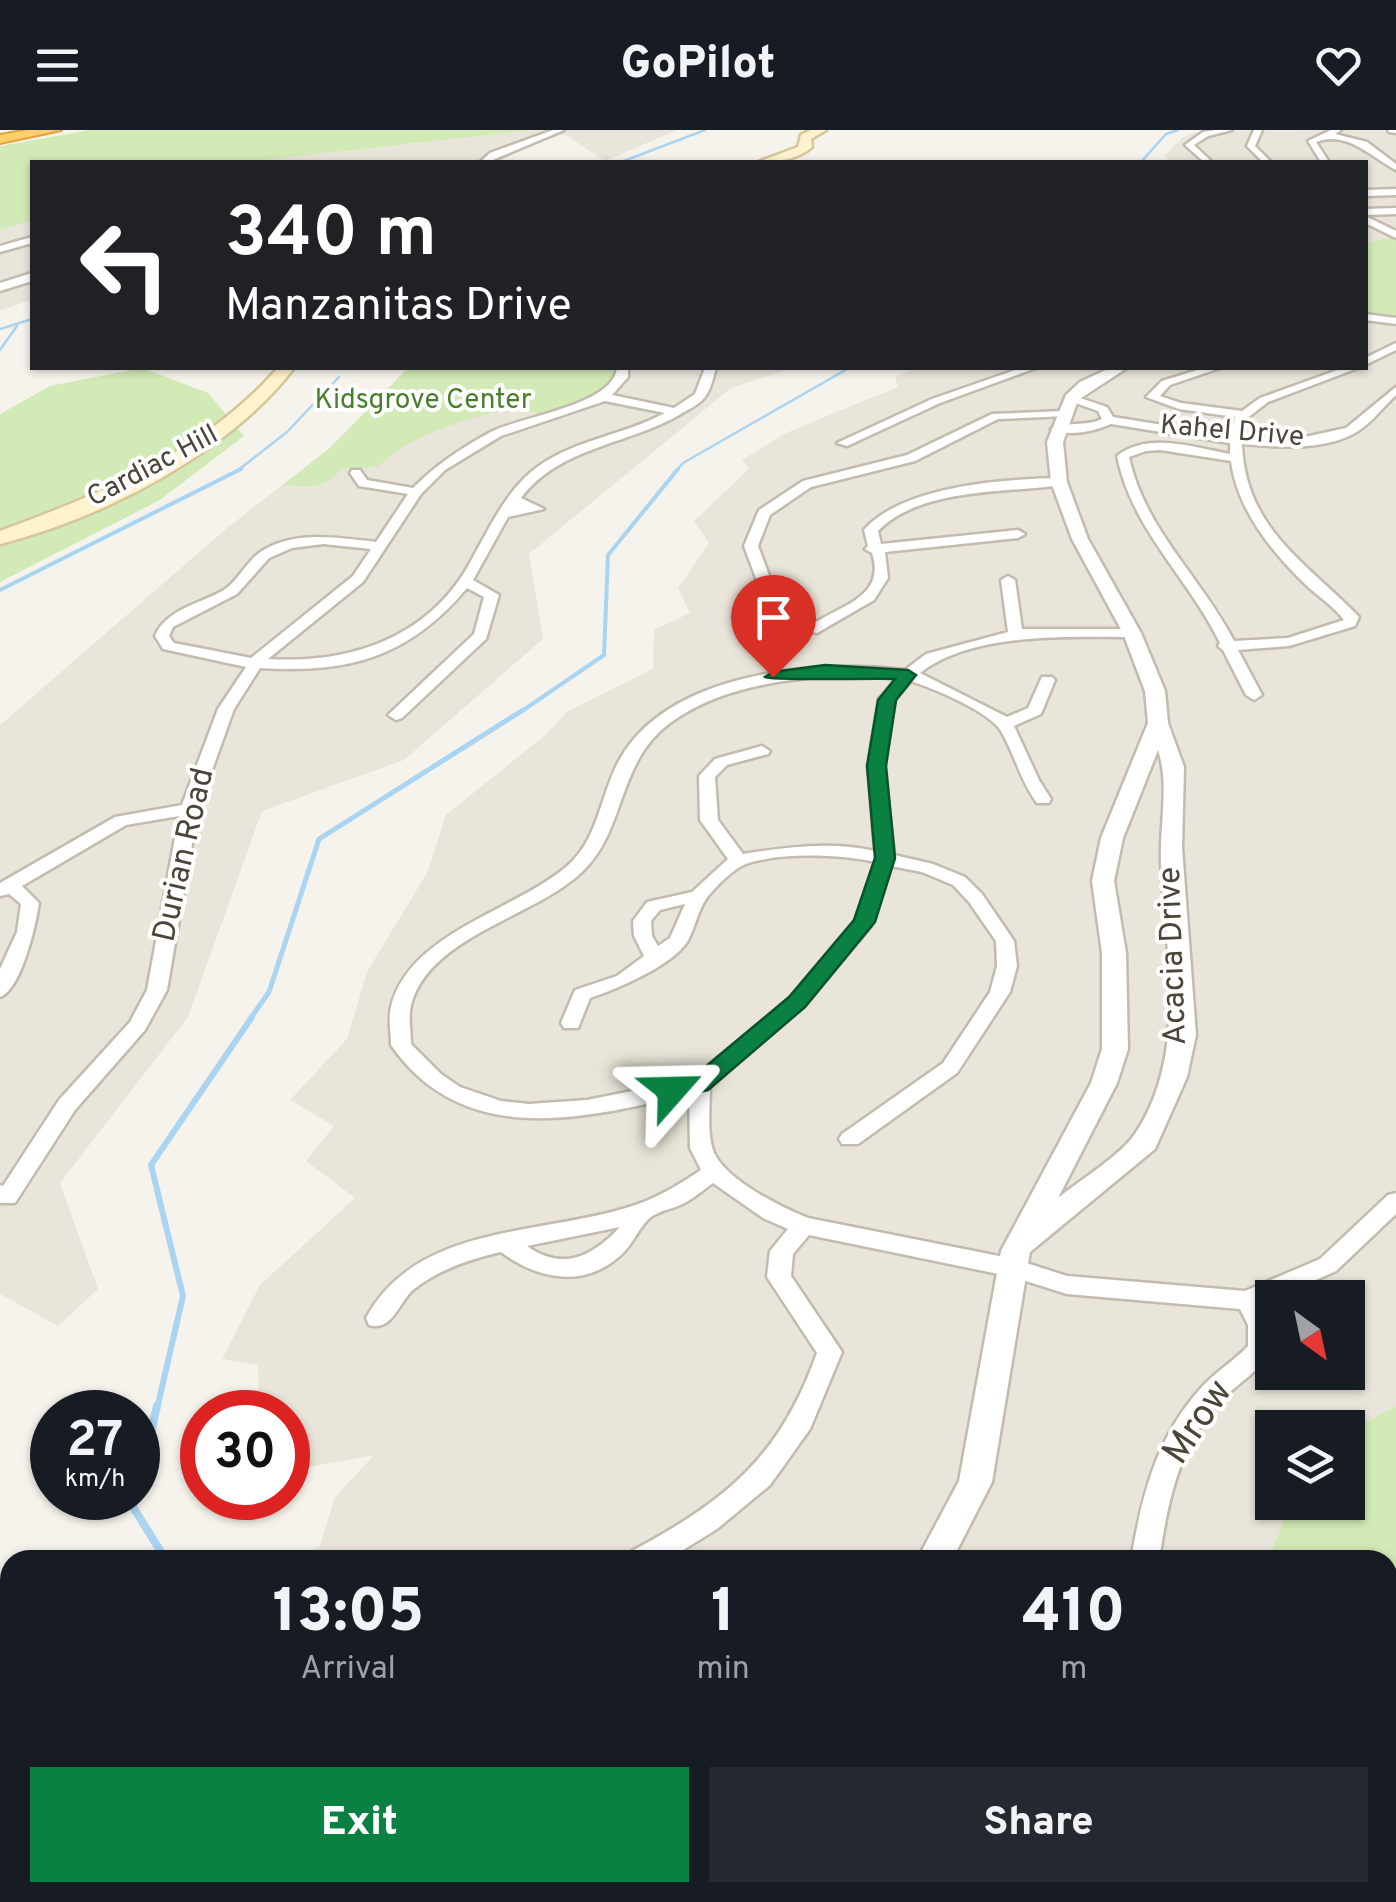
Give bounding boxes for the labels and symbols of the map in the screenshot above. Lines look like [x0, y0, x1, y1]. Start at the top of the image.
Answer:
park label: Kidsgrove Center [314, 383, 532, 419]
street label: Kahel Drive [1159, 408, 1305, 456]
street label: Cardiac Hill [81, 417, 225, 517]
pin [731, 575, 816, 678]
street label: Durian Road [146, 764, 224, 946]
street label: Acacia Drive [1151, 866, 1197, 1046]
position arrow [620, 1038, 724, 1142]
north arrow [1255, 1280, 1365, 1390]
street label: Mrow [1153, 1371, 1245, 1475]
speed limit sign: 30 [180, 1390, 310, 1520]

